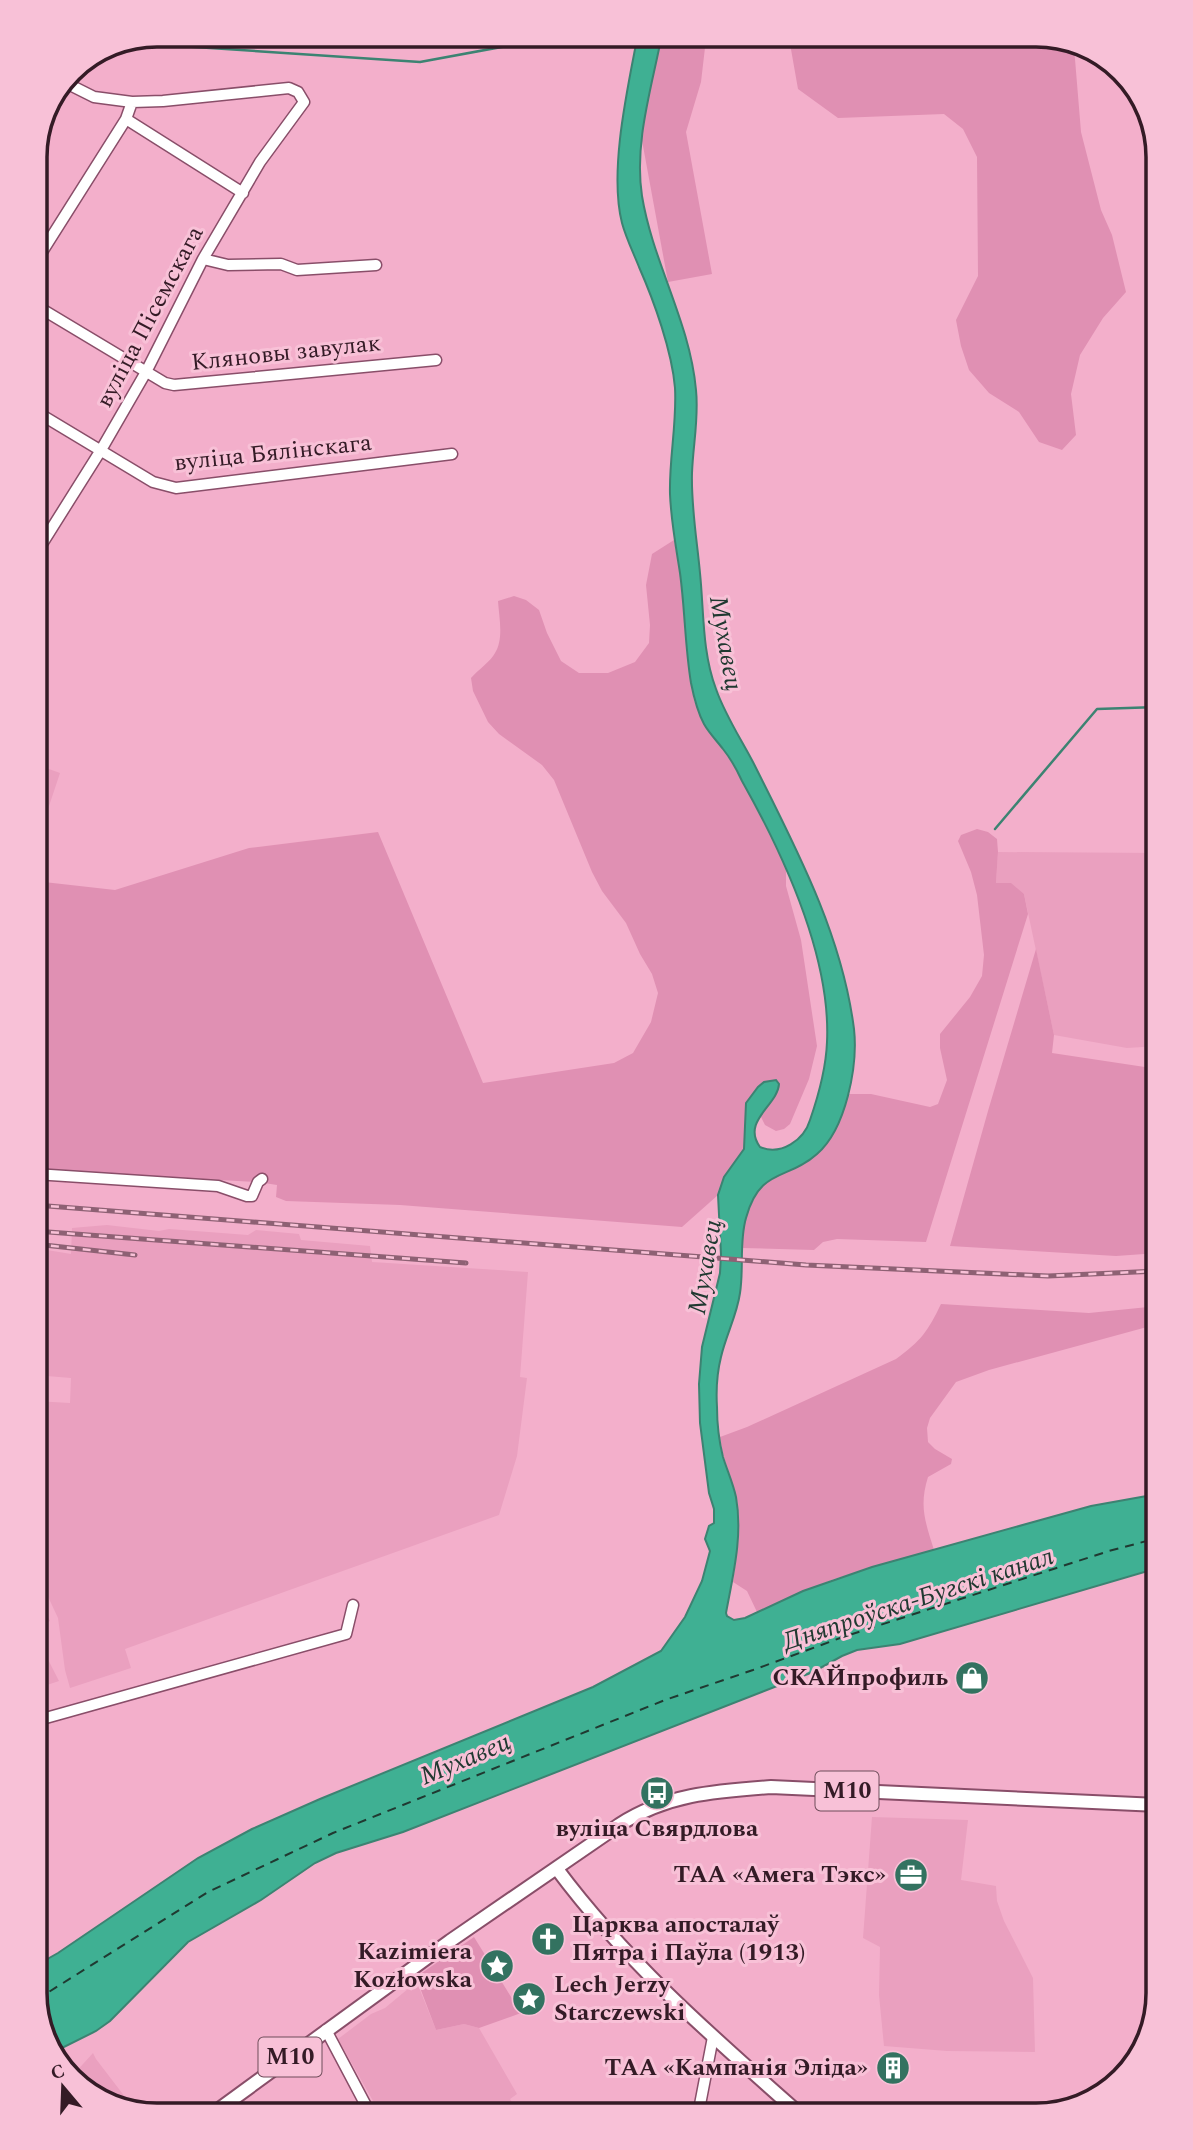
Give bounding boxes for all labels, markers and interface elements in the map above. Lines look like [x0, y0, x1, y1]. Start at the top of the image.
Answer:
street label: вуліца Пісемскага [87, 220, 213, 414]
street label: Кляновы завулак [189, 325, 383, 381]
street label: вуліца Бялінскага [172, 425, 374, 481]
water label: Мухавец [698, 592, 754, 694]
water label: Мухавец [677, 1216, 733, 1318]
water label: Дняпроўска-Бугскі канал [776, 1536, 1059, 1662]
shop icon: СКАЙпрофиль [953, 1659, 991, 1697]
place label: СКАЙпрофиль [773, 1660, 948, 1696]
water label: Мухавец [413, 1722, 517, 1796]
road number: М10 [816, 1772, 878, 1811]
bus stop icon: вуліца Свярдлова [638, 1774, 676, 1812]
place label: вуліца Свярдлова [556, 1811, 759, 1847]
office icon: ТАА «Амега Тэкс» [892, 1856, 930, 1894]
place label: ТАА «Амега Тэкс» [673, 1857, 886, 1893]
place label: Царква апосталаў Пятра і Паўла (1913) [572, 1907, 805, 1971]
church icon: Царква апосталаў Пятра і Паўла (1913) [529, 1920, 567, 1958]
place label: Kazimiera Kozłowska [353, 1934, 473, 1998]
place icon: Kazimiera Kozłowska [478, 1947, 516, 1985]
place label: Lech Jerzy Starczewski [554, 1967, 685, 2031]
place icon: Lech Jerzy Starczewski [510, 1980, 548, 2018]
road number: М10 [258, 2038, 322, 2076]
building icon: ТАА «Кампанія Эліда» [874, 2049, 912, 2087]
place label: ТАА «Кампанія Эліда» [605, 2050, 868, 2086]
north arrow [28, 2052, 98, 2122]
text: С [47, 2056, 69, 2088]

